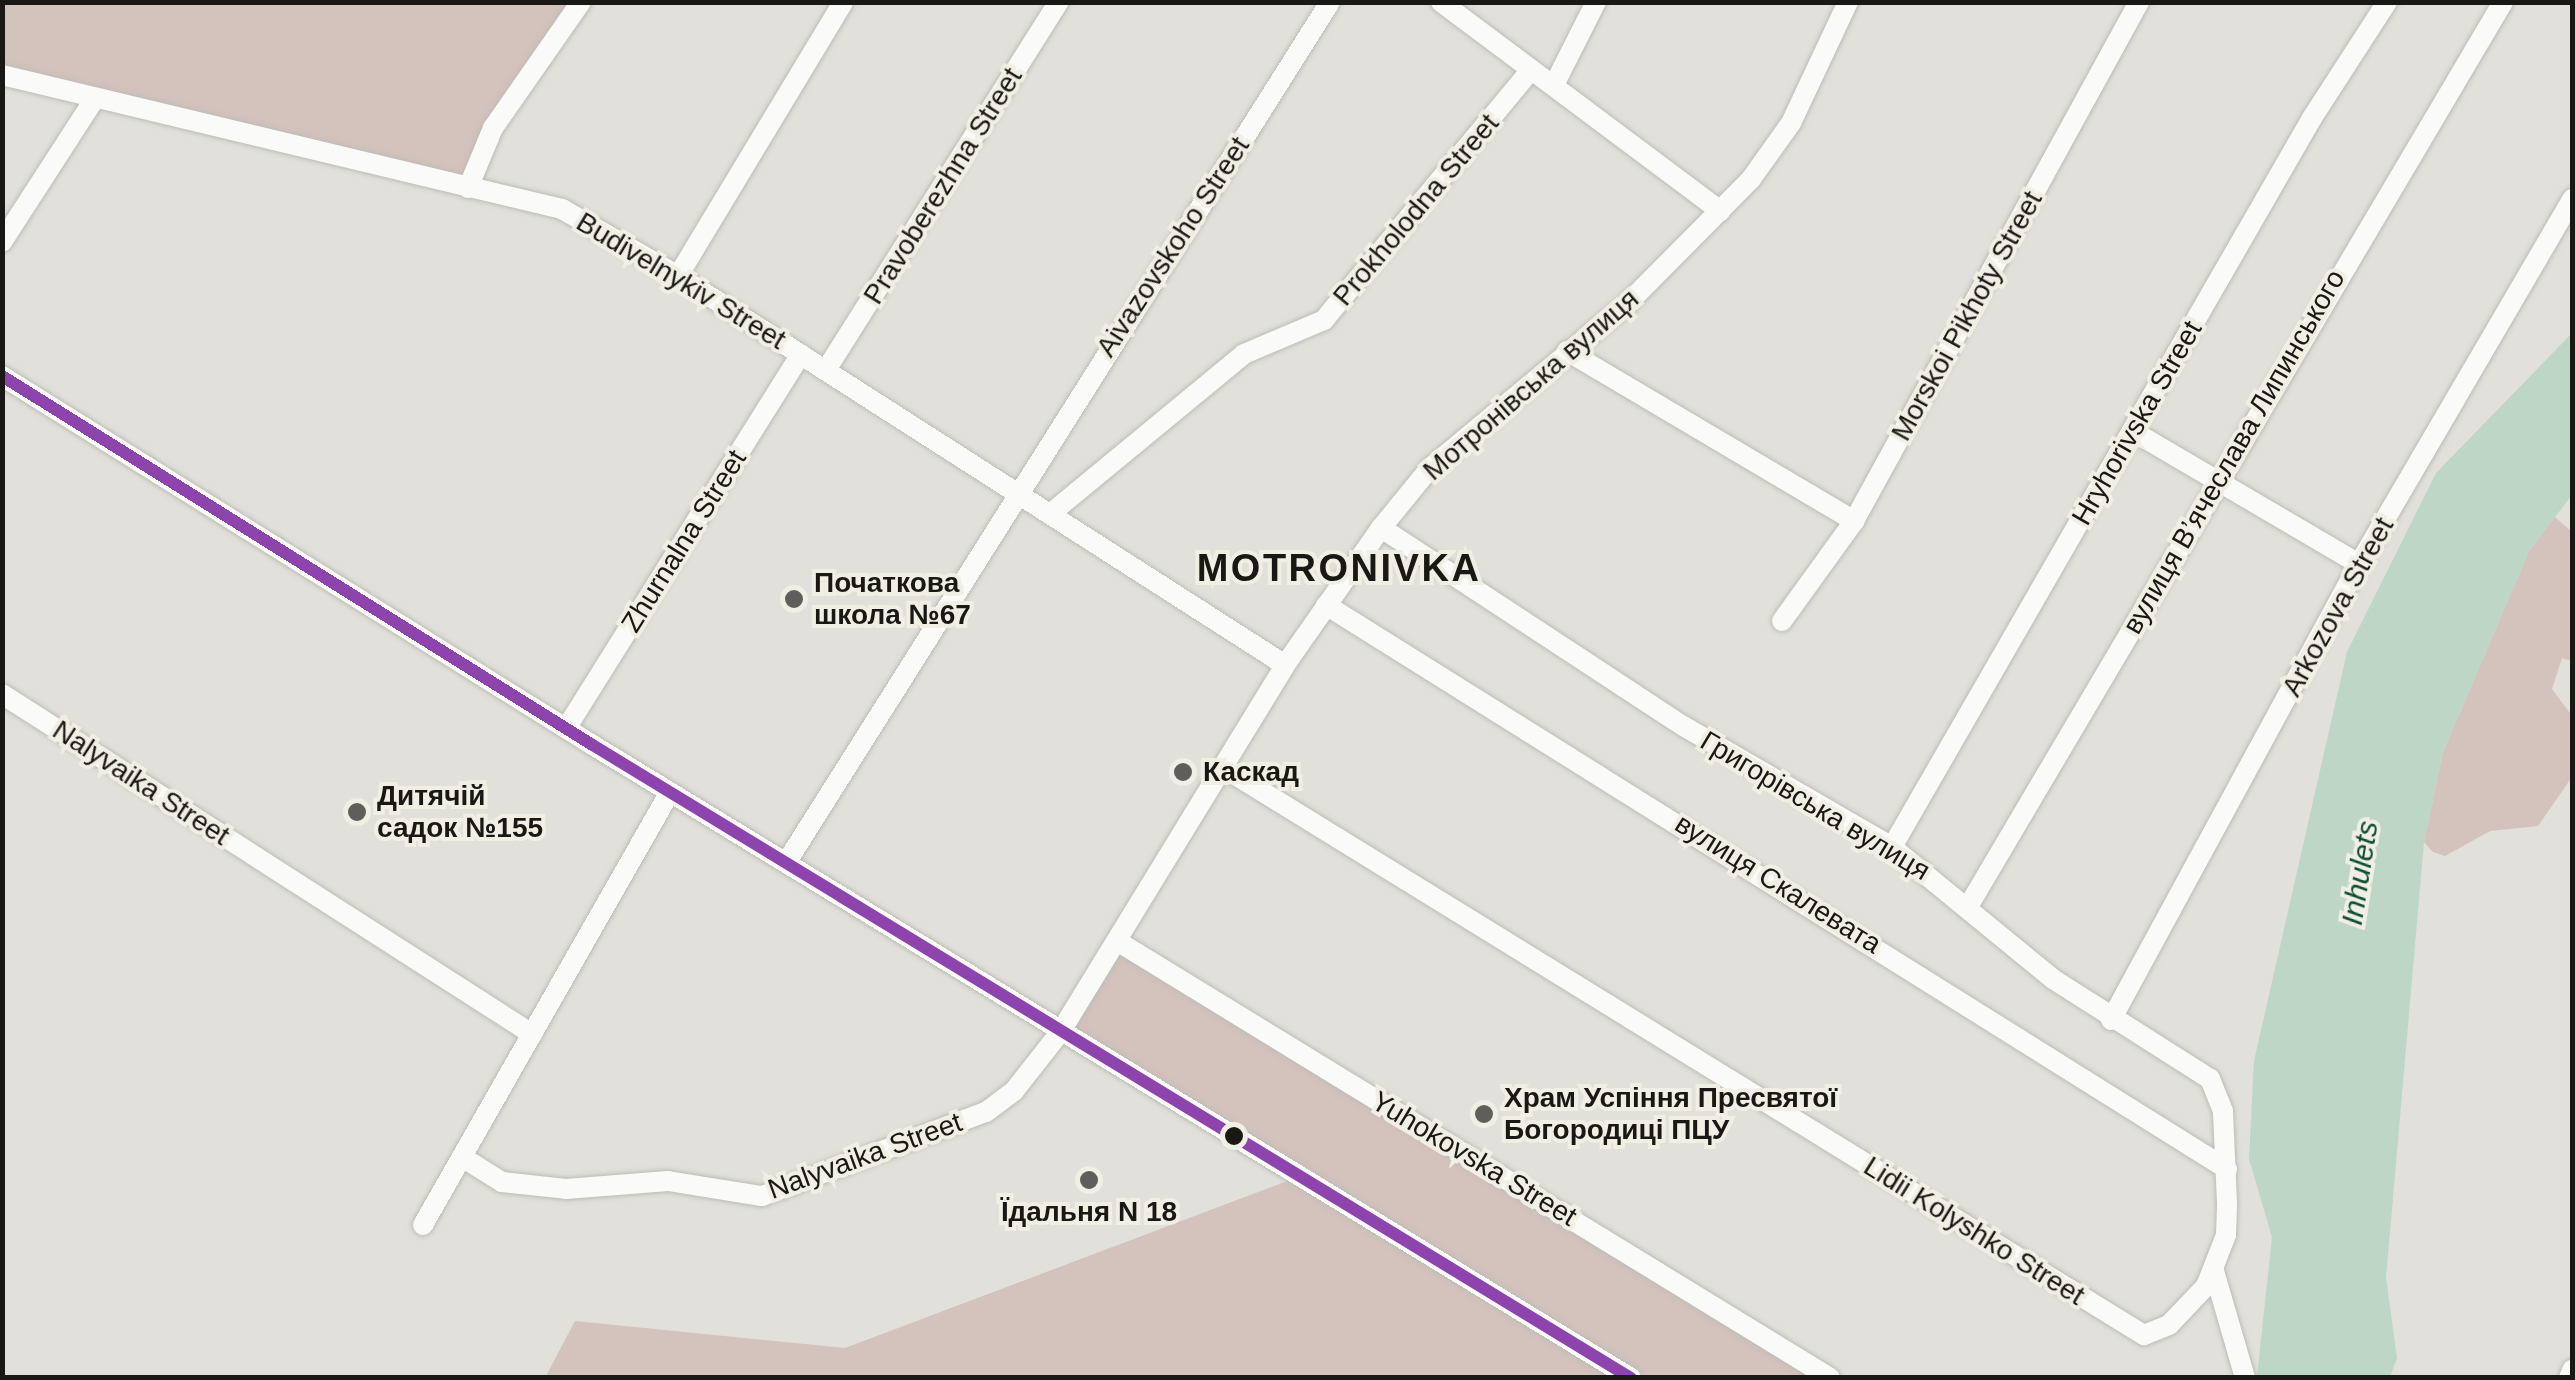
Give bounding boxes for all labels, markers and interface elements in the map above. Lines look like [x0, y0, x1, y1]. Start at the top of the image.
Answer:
street label: Pravoberezhna Street [857, 62, 1029, 310]
street label: Prokholodna Street [1326, 107, 1506, 313]
street label: Aivazovskoho Street [1089, 131, 1257, 363]
street label: Morskoi Pikhoty Street [1884, 185, 2050, 447]
street label: Budivelnykiv Street [570, 205, 792, 357]
street label: вулиця В’ячеслава Липинського [2116, 264, 2352, 640]
street label: Мотронівська вулиця [1416, 282, 1646, 488]
street label: Hryhorivska Street [2065, 315, 2209, 531]
street label: Zhurnalna Street [614, 444, 754, 638]
street label: Arkozova Street [2275, 512, 2401, 702]
district label: MOTRONIVKA [1197, 546, 1481, 592]
place label: Початкова школа №67 [814, 566, 971, 632]
marker: Початкова школа №67 [783, 588, 805, 610]
street label: Nalyvaika Street [46, 713, 236, 853]
street label: Григорівська вулиця [1694, 724, 1936, 888]
place label: Каскад [1203, 755, 1299, 789]
marker: Каскад [1172, 761, 1194, 783]
place label: Дитячій садок №155 [377, 779, 543, 845]
marker: Дитячій садок №155 [346, 801, 368, 823]
street label: вулиця Скалевата [1669, 807, 1887, 961]
water label: Inhulets [2334, 818, 2386, 928]
place label: Храм Успіння Пресвятої Богородиці ПЦУ [1504, 1081, 1837, 1147]
street label: Yuhokovska Street [1365, 1084, 1583, 1234]
marker: Храм Успіння Пресвятої Богородиці ПЦУ [1473, 1103, 1495, 1125]
street label: Nalyvaika Street [763, 1105, 967, 1207]
unlabelled marker [1224, 1126, 1244, 1146]
street label: Lidii Kolyshko Street [1858, 1150, 2090, 1312]
marker: Їдальня N 18 [1078, 1169, 1100, 1191]
place label: Їдальня N 18 [1001, 1195, 1177, 1229]

